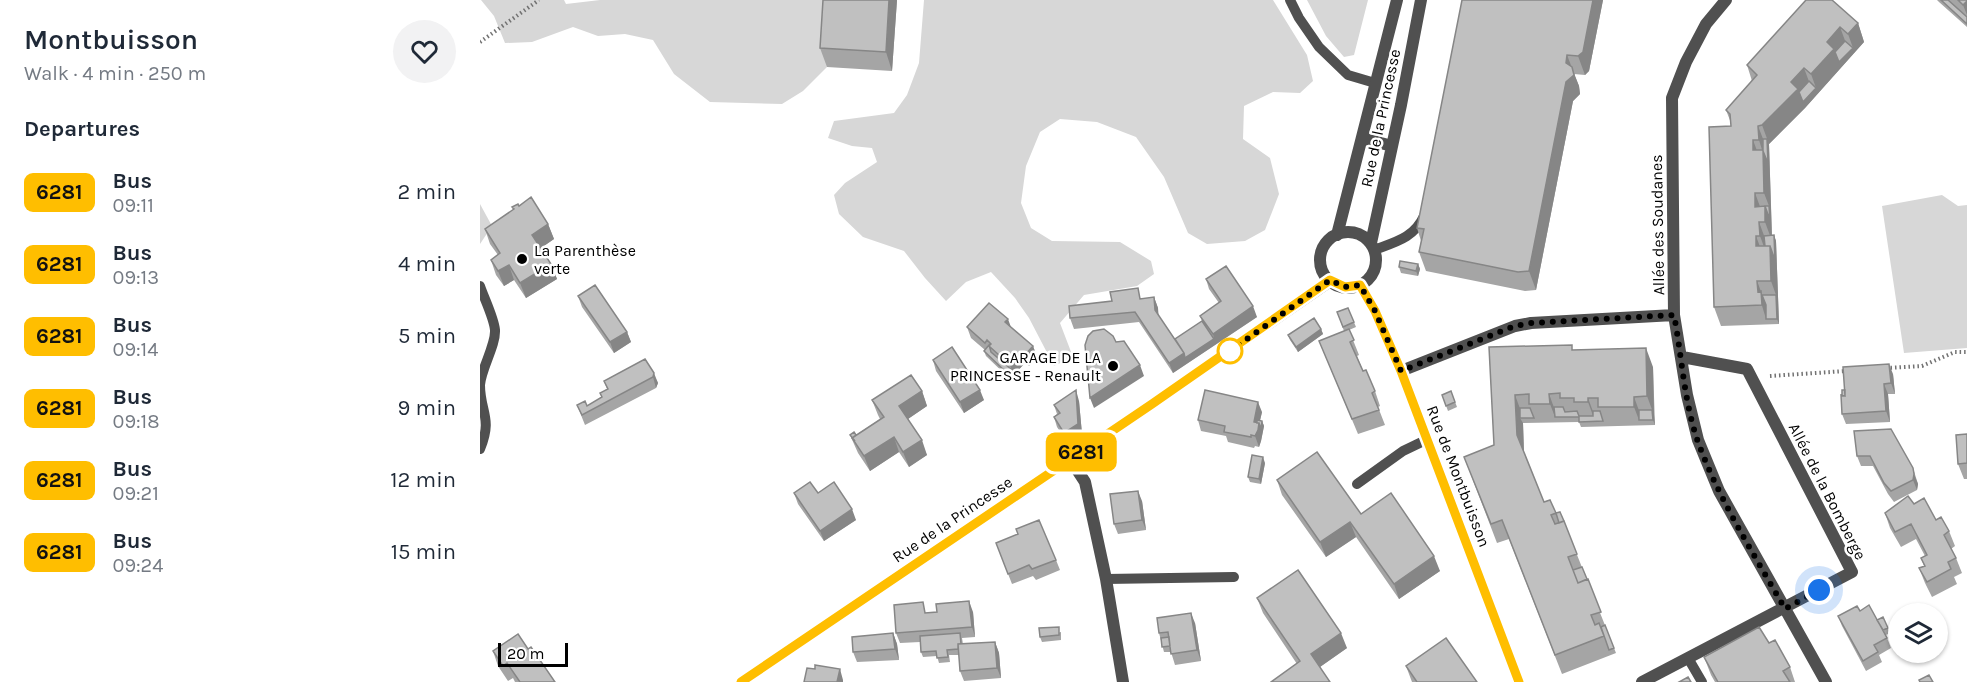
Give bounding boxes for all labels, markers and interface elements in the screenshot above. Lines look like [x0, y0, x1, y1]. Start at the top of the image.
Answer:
button: heart [393, 20, 456, 83]
text: Montbuisson [24, 23, 198, 56]
street label: Rue de la Princesse [1357, 47, 1404, 189]
text: Walk · 4 min · 250 m [24, 62, 206, 85]
text: Departures [24, 116, 140, 142]
street label: Allée des Soudanes [1647, 154, 1668, 296]
text: Bus [113, 168, 152, 194]
text: 2 min [398, 179, 456, 205]
text: 6281 [36, 180, 83, 204]
text: 09:11 [113, 194, 154, 217]
text: Bus [113, 240, 152, 266]
place label: La Parenthèse verte [534, 241, 636, 278]
text: 4 min [398, 251, 456, 277]
text: 6281 [36, 252, 83, 276]
marker: La Parenthèse verte [515, 252, 529, 266]
text: 09:13 [113, 266, 159, 289]
text: Bus [113, 312, 152, 338]
text: 5 min [398, 323, 456, 349]
text: 6281 [36, 324, 83, 348]
text: 09:14 [113, 338, 158, 361]
unlabelled marker [1217, 338, 1243, 364]
place label: GARAGE DE LA PRINCESSE - Renault [950, 348, 1101, 385]
marker: GARAGE DE LA PRINCESSE - Renault [1106, 359, 1120, 373]
text: Bus [113, 384, 152, 410]
text: 9 min [398, 395, 456, 421]
text: 6281 [36, 396, 83, 420]
street label: Rue de Montbuisson [1423, 403, 1494, 550]
text: 09:18 [113, 410, 160, 433]
street label: Allée de la Bomberge [1785, 420, 1870, 563]
line badge: 6281 [1039, 432, 1123, 472]
text: 6281 [1058, 440, 1104, 464]
text: Bus [113, 456, 152, 482]
text: 12 min [390, 467, 456, 493]
text: 6281 [36, 468, 83, 492]
street label: Rue de la Princesse [889, 472, 1016, 567]
text: 09:21 [113, 482, 159, 505]
text: Bus [113, 528, 152, 554]
text: 15 min [391, 539, 456, 565]
text: 6281 [36, 540, 83, 564]
text: 09:24 [113, 554, 163, 577]
your location [1804, 575, 1834, 605]
map controls [1888, 603, 1948, 663]
button: layers [1888, 603, 1948, 663]
scale bar [498, 640, 568, 668]
text: 20 m [507, 644, 545, 663]

